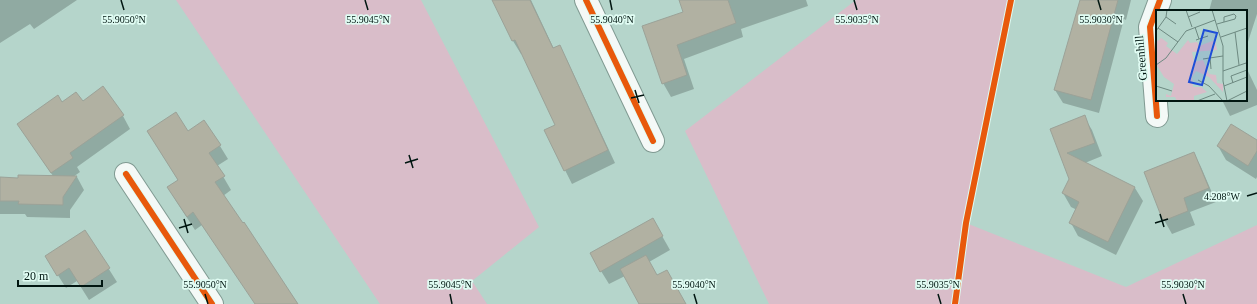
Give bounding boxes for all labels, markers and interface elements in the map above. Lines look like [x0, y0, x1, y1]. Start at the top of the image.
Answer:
inset map [1156, 10, 1247, 101]
text: 55.9050°N [102, 14, 146, 25]
text: 55.9045°N [346, 14, 390, 25]
text: 55.9040°N [590, 14, 634, 25]
text: 55.9035°N [835, 14, 879, 25]
text: 55.9030°N [1079, 14, 1123, 25]
street label: Greenhill [1132, 34, 1150, 81]
text: 4.208°W [1204, 191, 1241, 202]
scale bar [18, 262, 102, 288]
text: 20 m [24, 269, 49, 283]
text: 55.9050°N [183, 279, 227, 290]
text: 55.9045°N [428, 279, 472, 290]
text: 55.9040°N [672, 279, 716, 290]
text: 55.9035°N [916, 279, 960, 290]
text: 55.9030°N [1161, 279, 1205, 290]

